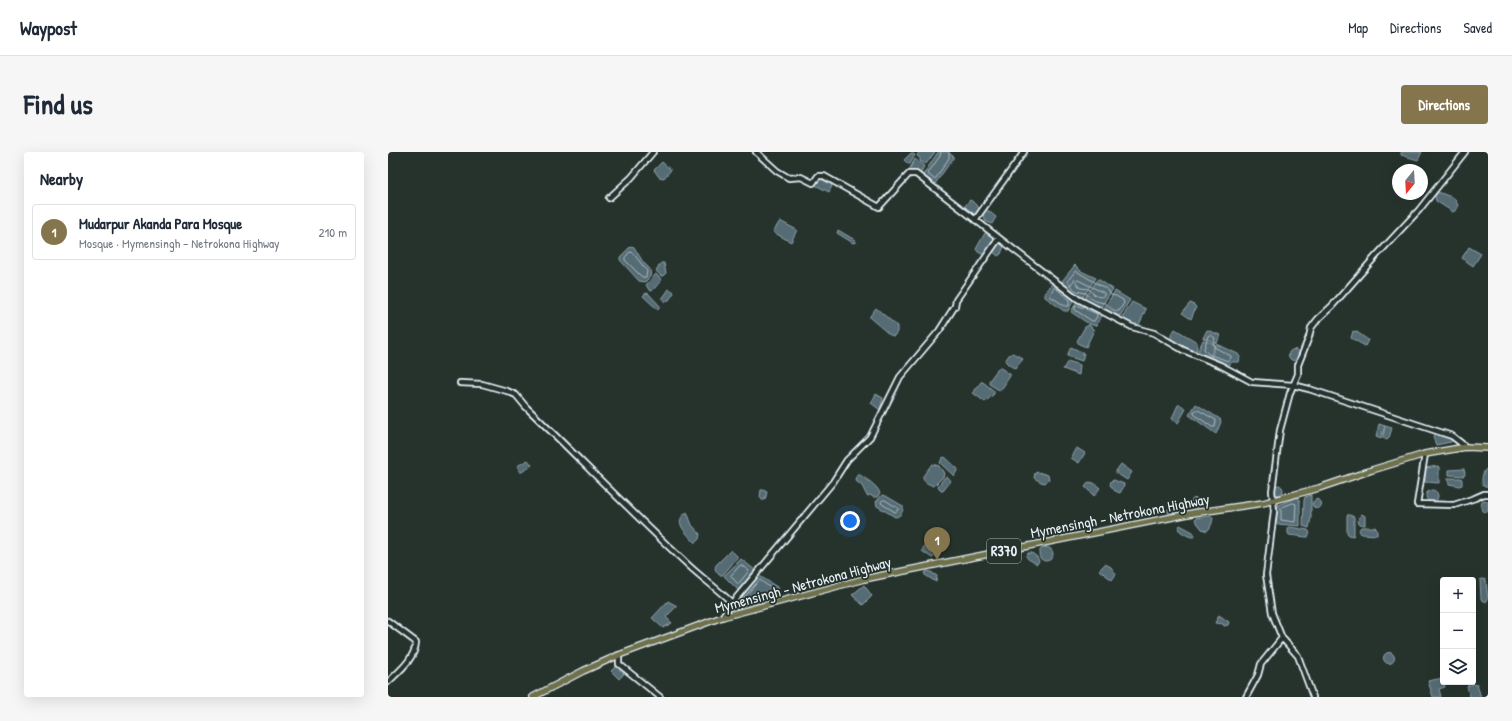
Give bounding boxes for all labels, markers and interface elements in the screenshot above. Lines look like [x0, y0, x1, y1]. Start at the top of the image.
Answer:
text: Waypost [20, 15, 77, 41]
text: Map [1348, 18, 1368, 37]
text: Directions [1390, 18, 1441, 37]
text: Saved [1463, 18, 1492, 37]
text: Find us [24, 85, 93, 123]
button: Directions [1401, 85, 1488, 124]
north arrow [1392, 164, 1428, 200]
text: Nearby [40, 167, 83, 190]
text: Mudarpur Akanda Para Mosque [79, 213, 242, 234]
text: 1 [52, 223, 56, 241]
text: 210 m [319, 223, 347, 241]
text: Mosque · Mymensingh - Netrokona Highway [79, 234, 280, 252]
street label: Mymensingh - Netrokona Highway [1029, 488, 1211, 543]
your location [840, 511, 860, 531]
pin: 1 [924, 527, 950, 560]
road number: R370 [987, 539, 1021, 563]
street label: Mymensingh - Netrokona Highway [712, 551, 893, 618]
map controls [1440, 577, 1476, 685]
button: + [1440, 577, 1476, 613]
button: − [1440, 613, 1476, 649]
button: layers [1440, 649, 1476, 685]

